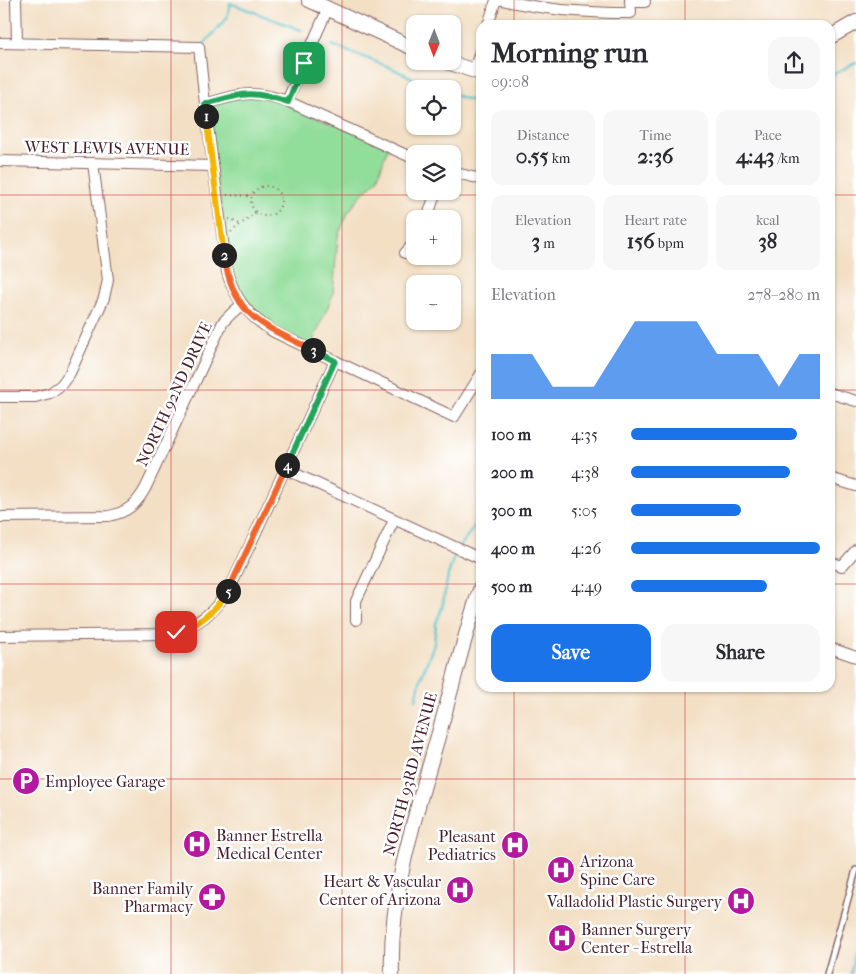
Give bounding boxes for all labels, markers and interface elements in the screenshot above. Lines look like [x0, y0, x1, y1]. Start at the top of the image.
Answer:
north arrow [406, 15, 461, 70]
map controls [406, 15, 461, 330]
text: Morning run [491, 36, 648, 69]
button: share [768, 37, 820, 89]
pin [283, 42, 325, 84]
icon: arrive [290, 49, 318, 77]
text: 09:08 [491, 72, 529, 91]
button: locate [406, 80, 461, 135]
pin: 1 [194, 104, 218, 128]
text: 1 [204, 108, 209, 125]
text: Distance [517, 127, 569, 144]
text: Time [640, 127, 671, 144]
text: Pace [754, 127, 782, 144]
street label: WEST LEWIS AVENUE [23, 137, 190, 159]
text: 0.55 [516, 144, 549, 168]
text: 2:36 [638, 144, 673, 168]
text: 4:43 [736, 144, 774, 168]
button: layers [406, 145, 461, 200]
text: km [549, 150, 571, 167]
text: /km [774, 150, 800, 167]
button: + [406, 210, 461, 265]
text: Elevation [515, 212, 571, 229]
text: Heart rate [624, 212, 687, 229]
text: kcal [756, 212, 780, 229]
text: 3 [532, 229, 540, 253]
text: 156 [627, 229, 655, 253]
text: 38 [758, 229, 777, 253]
text: m [540, 235, 555, 252]
text: bpm [655, 235, 684, 252]
pin: 2 [212, 242, 236, 268]
text: 2 [221, 247, 228, 264]
button: − [406, 275, 461, 330]
text: Elevation [491, 285, 556, 304]
text: 278–280 m [747, 285, 820, 304]
street label: NORTH 92ND DRIVE [132, 319, 216, 469]
pin: 3 [300, 338, 326, 362]
text: 3 [311, 342, 316, 359]
text: 100 m [491, 425, 531, 444]
text: 4:35 [571, 425, 598, 444]
pin: 4 [274, 452, 300, 478]
text: 4 [283, 457, 292, 474]
text: 200 m [491, 463, 534, 482]
text: 4:38 [571, 463, 599, 482]
text: 300 m [491, 501, 532, 520]
text: 5:05 [571, 501, 598, 520]
text: 400 m [491, 539, 535, 558]
text: 4:26 [571, 539, 601, 558]
text: 500 m [491, 577, 532, 596]
text: 4:49 [571, 577, 602, 596]
pin: 5 [216, 578, 240, 604]
text: 5 [225, 583, 232, 600]
pin [155, 611, 197, 653]
icon: check [162, 618, 190, 646]
button: Save [491, 624, 651, 682]
button: Share [661, 624, 820, 682]
street label: NORTH 93RD AVENUE [379, 690, 441, 858]
parking icon: Employee Garage [11, 766, 41, 796]
place label: Employee Garage [45, 772, 165, 791]
place label: Banner Estrella Medical Center [216, 826, 323, 863]
place label: Pleasant Pediatrics [428, 827, 496, 864]
hospital icon: Banner Estrella Medical Center [182, 829, 212, 859]
hospital icon: Pleasant Pediatrics [500, 830, 530, 860]
place label: Arizona Spine Care [579, 852, 655, 889]
hospital icon: Arizona Spine Care [546, 855, 576, 885]
place label: Heart & Vascular Center of Arizona [319, 872, 442, 909]
hospital icon: Heart & Vascular Center of Arizona [445, 875, 475, 905]
place label: Banner Family Pharmacy [92, 879, 193, 916]
pharmacy icon: Banner Family Pharmacy [197, 882, 227, 912]
hospital icon: Valladolid Plastic Surgery [726, 886, 756, 916]
place label: Valladolid Plastic Surgery [546, 892, 722, 911]
place label: Banner Surgery Center - Estrella [581, 920, 693, 957]
hospital icon: Banner Surgery Center - Estrella [547, 923, 577, 953]

